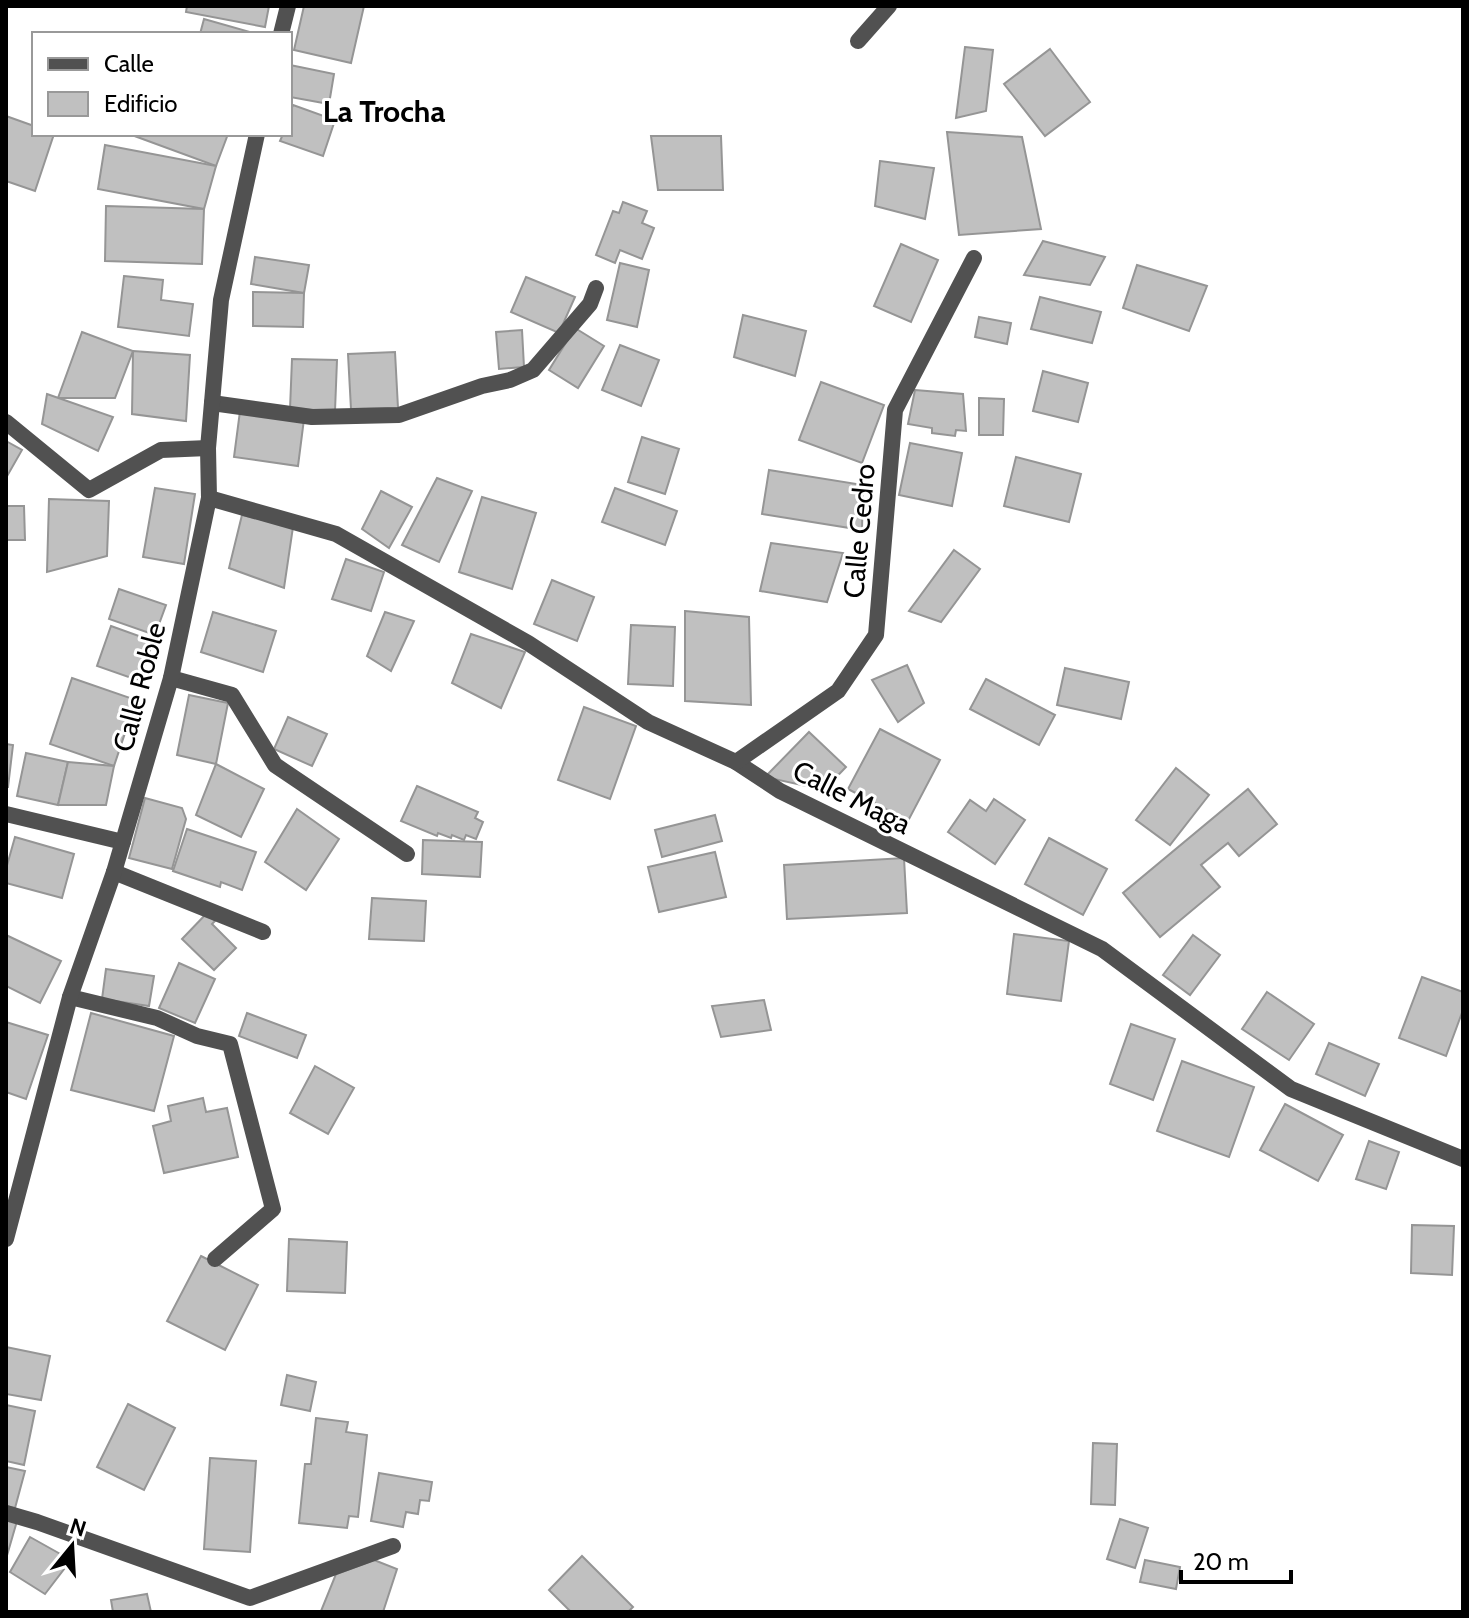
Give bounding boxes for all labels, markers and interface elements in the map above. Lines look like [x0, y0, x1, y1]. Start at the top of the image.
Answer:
legend [32, 32, 292, 136]
text: Calle [104, 49, 154, 78]
text: Edificio [104, 89, 178, 118]
district label: La Trocha [323, 93, 445, 130]
street label: Calle Cedro [836, 462, 882, 600]
street label: Calle Roble [105, 619, 173, 755]
street label: Calle Maga [787, 753, 917, 841]
north arrow [32, 1506, 112, 1586]
text: N [66, 1512, 90, 1543]
scale bar [1181, 1534, 1291, 1584]
text: 20 m [1193, 1547, 1249, 1576]

